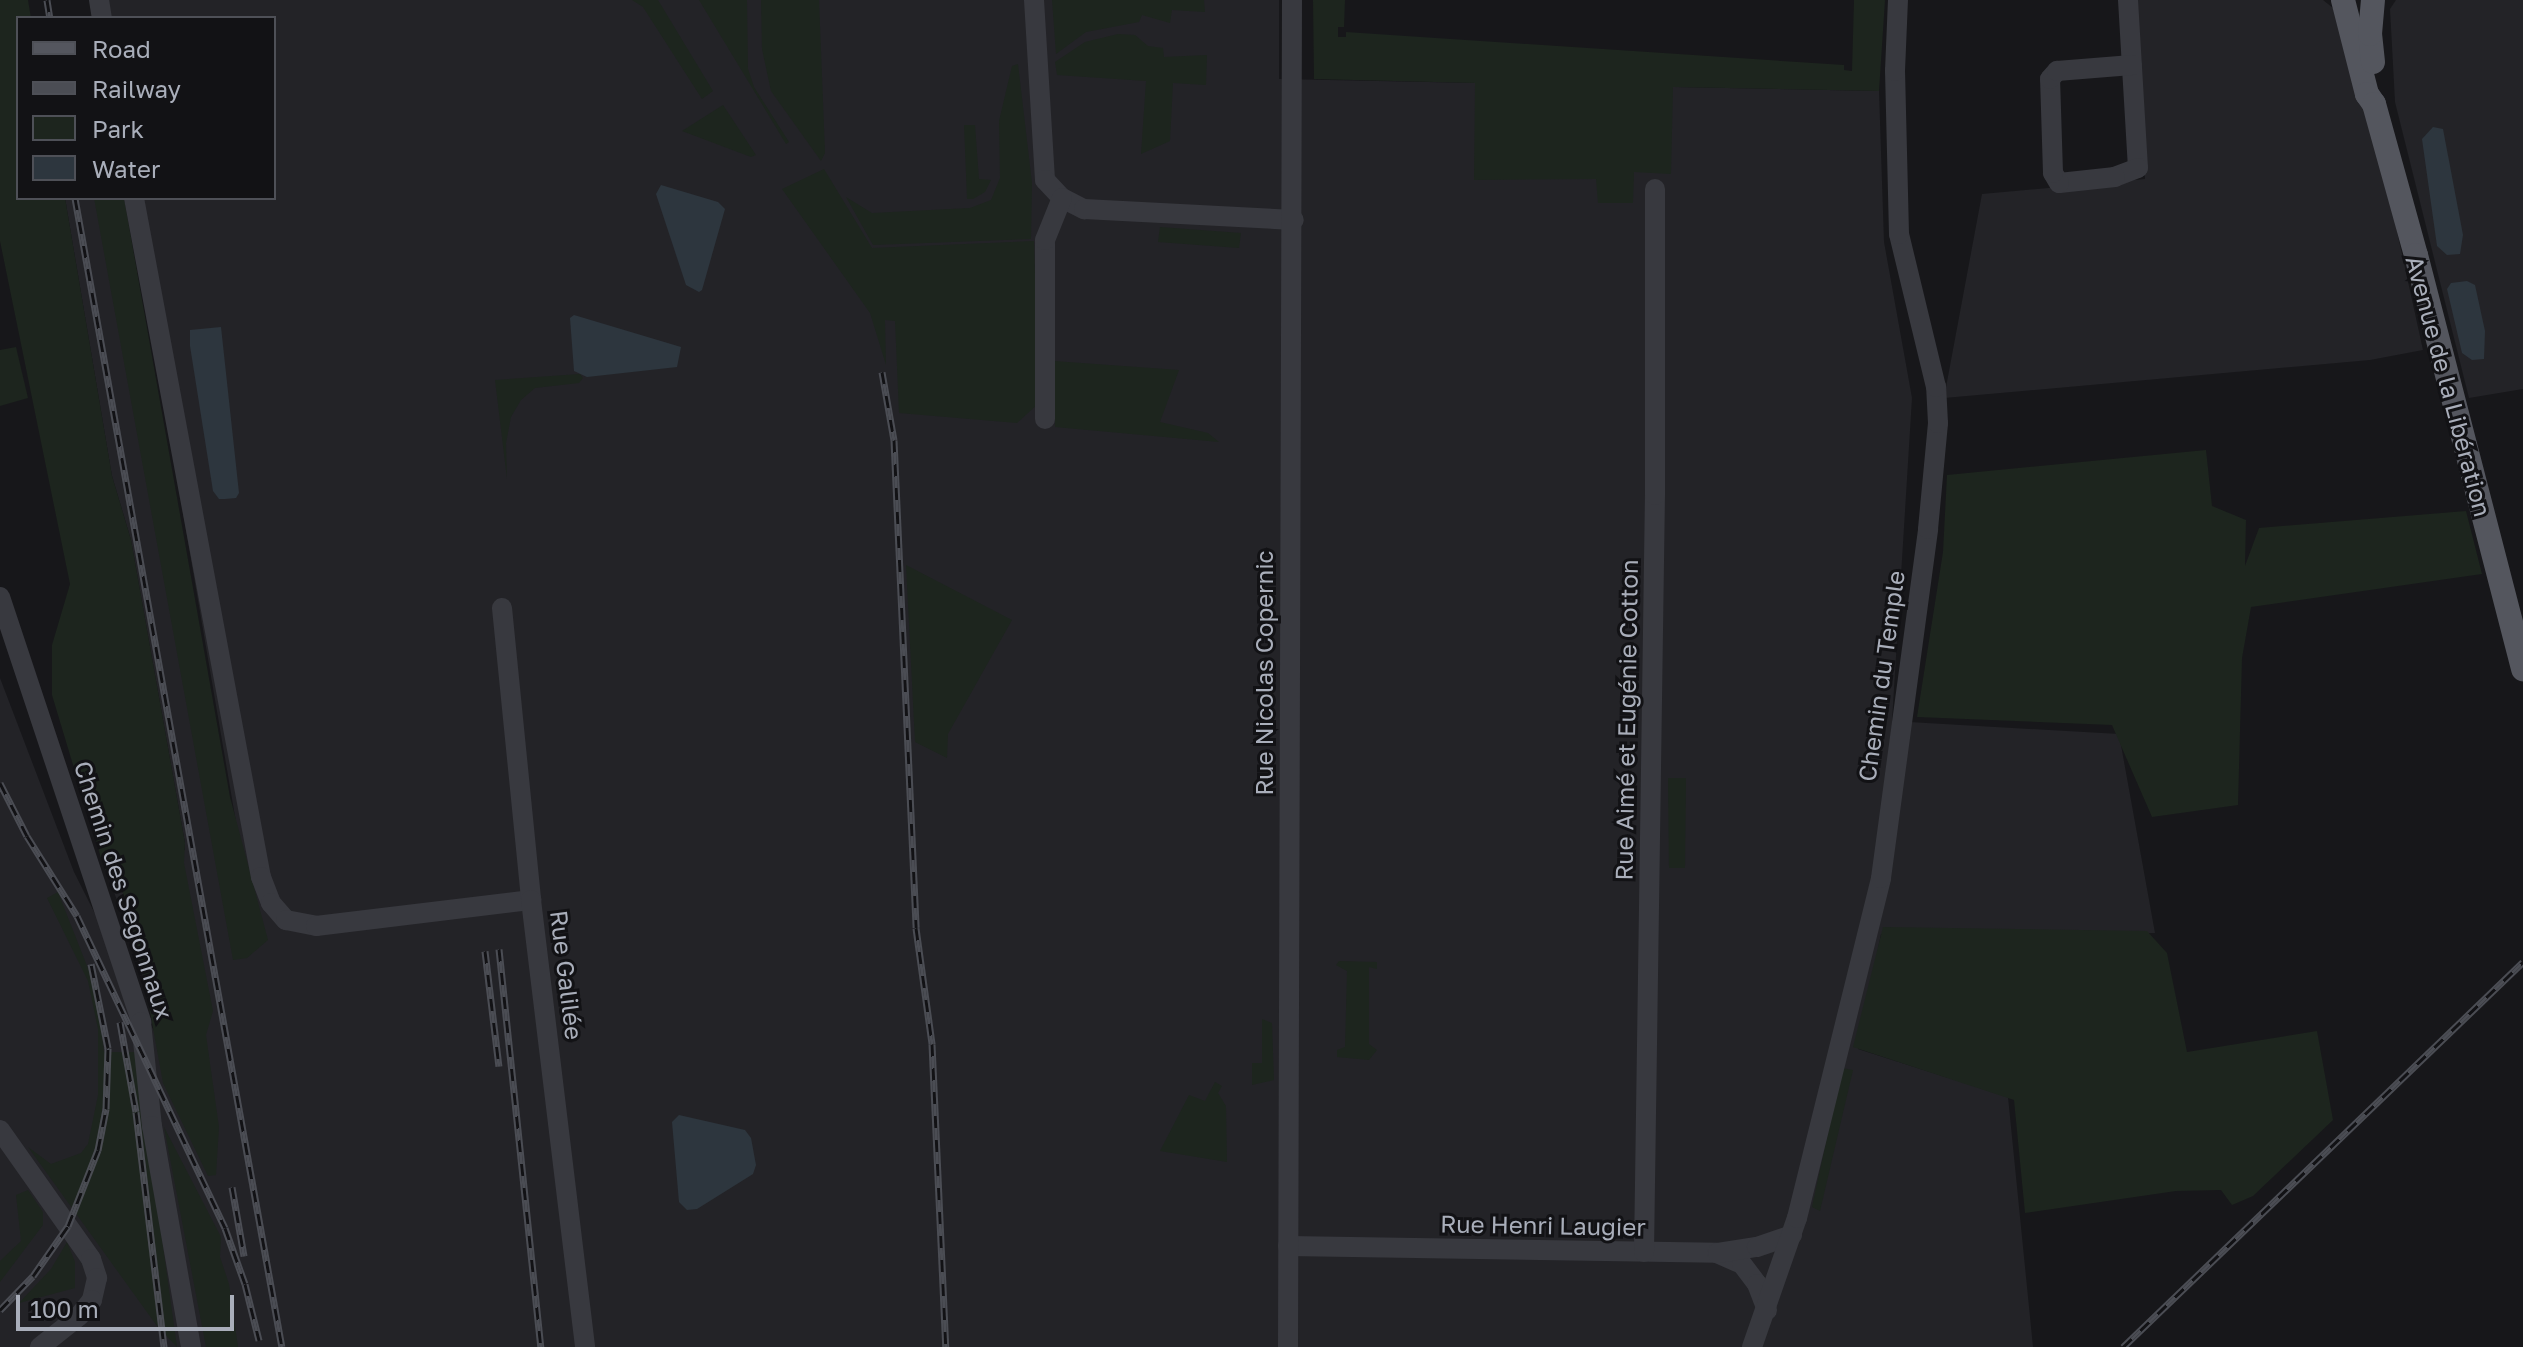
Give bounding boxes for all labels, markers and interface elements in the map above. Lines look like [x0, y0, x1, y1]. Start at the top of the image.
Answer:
legend [16, 16, 276, 200]
text: Road [92, 34, 151, 63]
text: Railway [92, 74, 181, 103]
text: Park [92, 114, 144, 143]
text: Water [92, 154, 160, 183]
street label: Avenue de la Libération [2400, 252, 2498, 520]
street label: Rue Nicolas Copernic [1250, 550, 1278, 796]
street label: Rue Aimé et Eugénie Cotton [1609, 559, 1643, 881]
street label: Chemin du Temple [1852, 569, 1910, 783]
street label: Chemin des Segonnaux [69, 757, 179, 1023]
street label: Rue Galilée [545, 909, 589, 1041]
street label: Rue Henri Laugier [1440, 1209, 1646, 1241]
scale bar [20, 1279, 238, 1329]
text: 100 m [30, 1294, 99, 1323]

